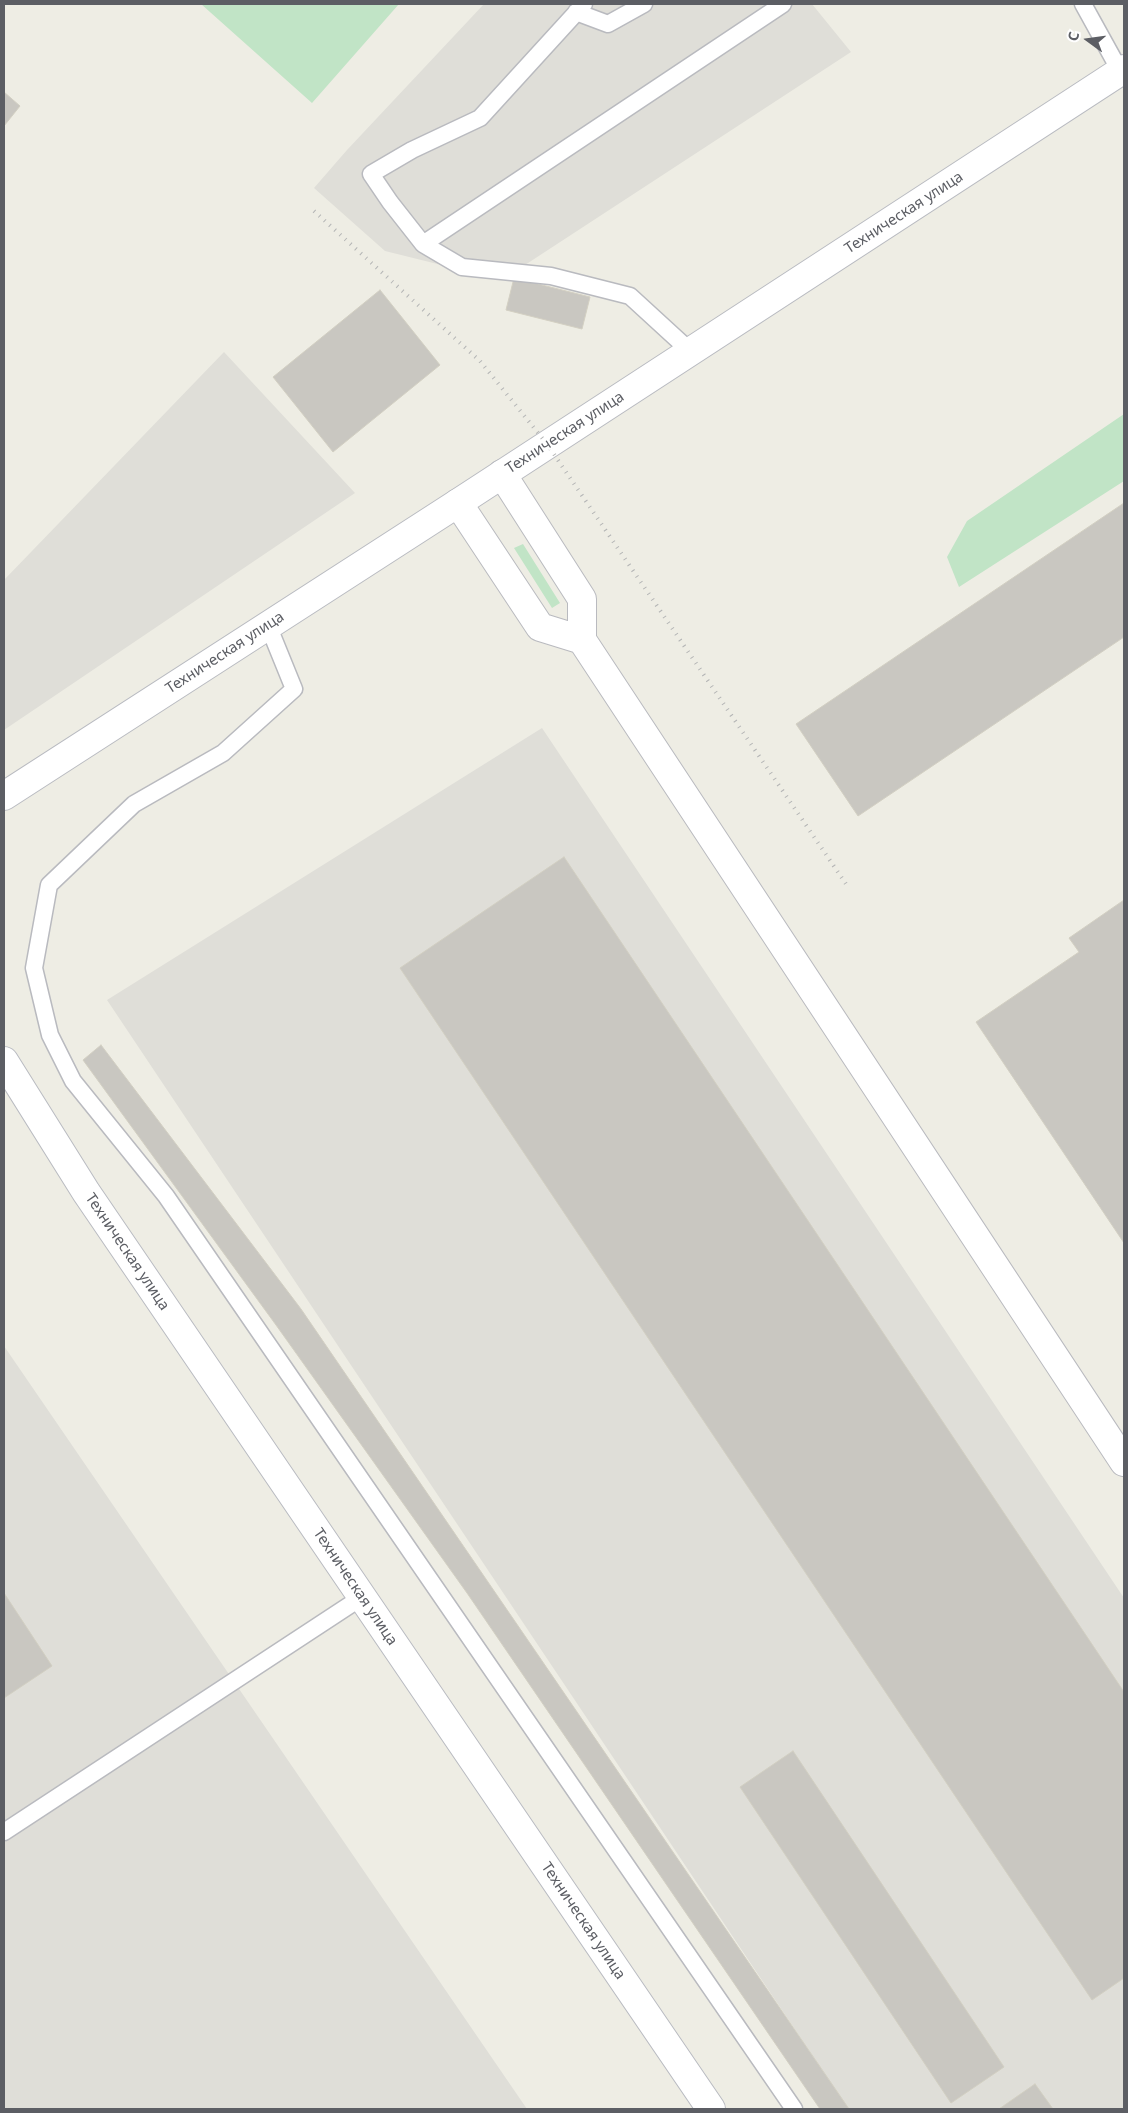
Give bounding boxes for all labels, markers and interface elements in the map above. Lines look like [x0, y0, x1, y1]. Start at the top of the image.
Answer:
north arrow [1063, 15, 1113, 65]
text: С [1063, 30, 1083, 43]
street label: Техническая улица [841, 168, 967, 258]
street label: Техническая улица [502, 388, 628, 478]
street label: Техническая улица [162, 608, 288, 698]
street label: Техническая улица [81, 1190, 173, 1314]
street label: Техническая улица [309, 1525, 401, 1649]
street label: Техническая улица [537, 1859, 629, 1983]

